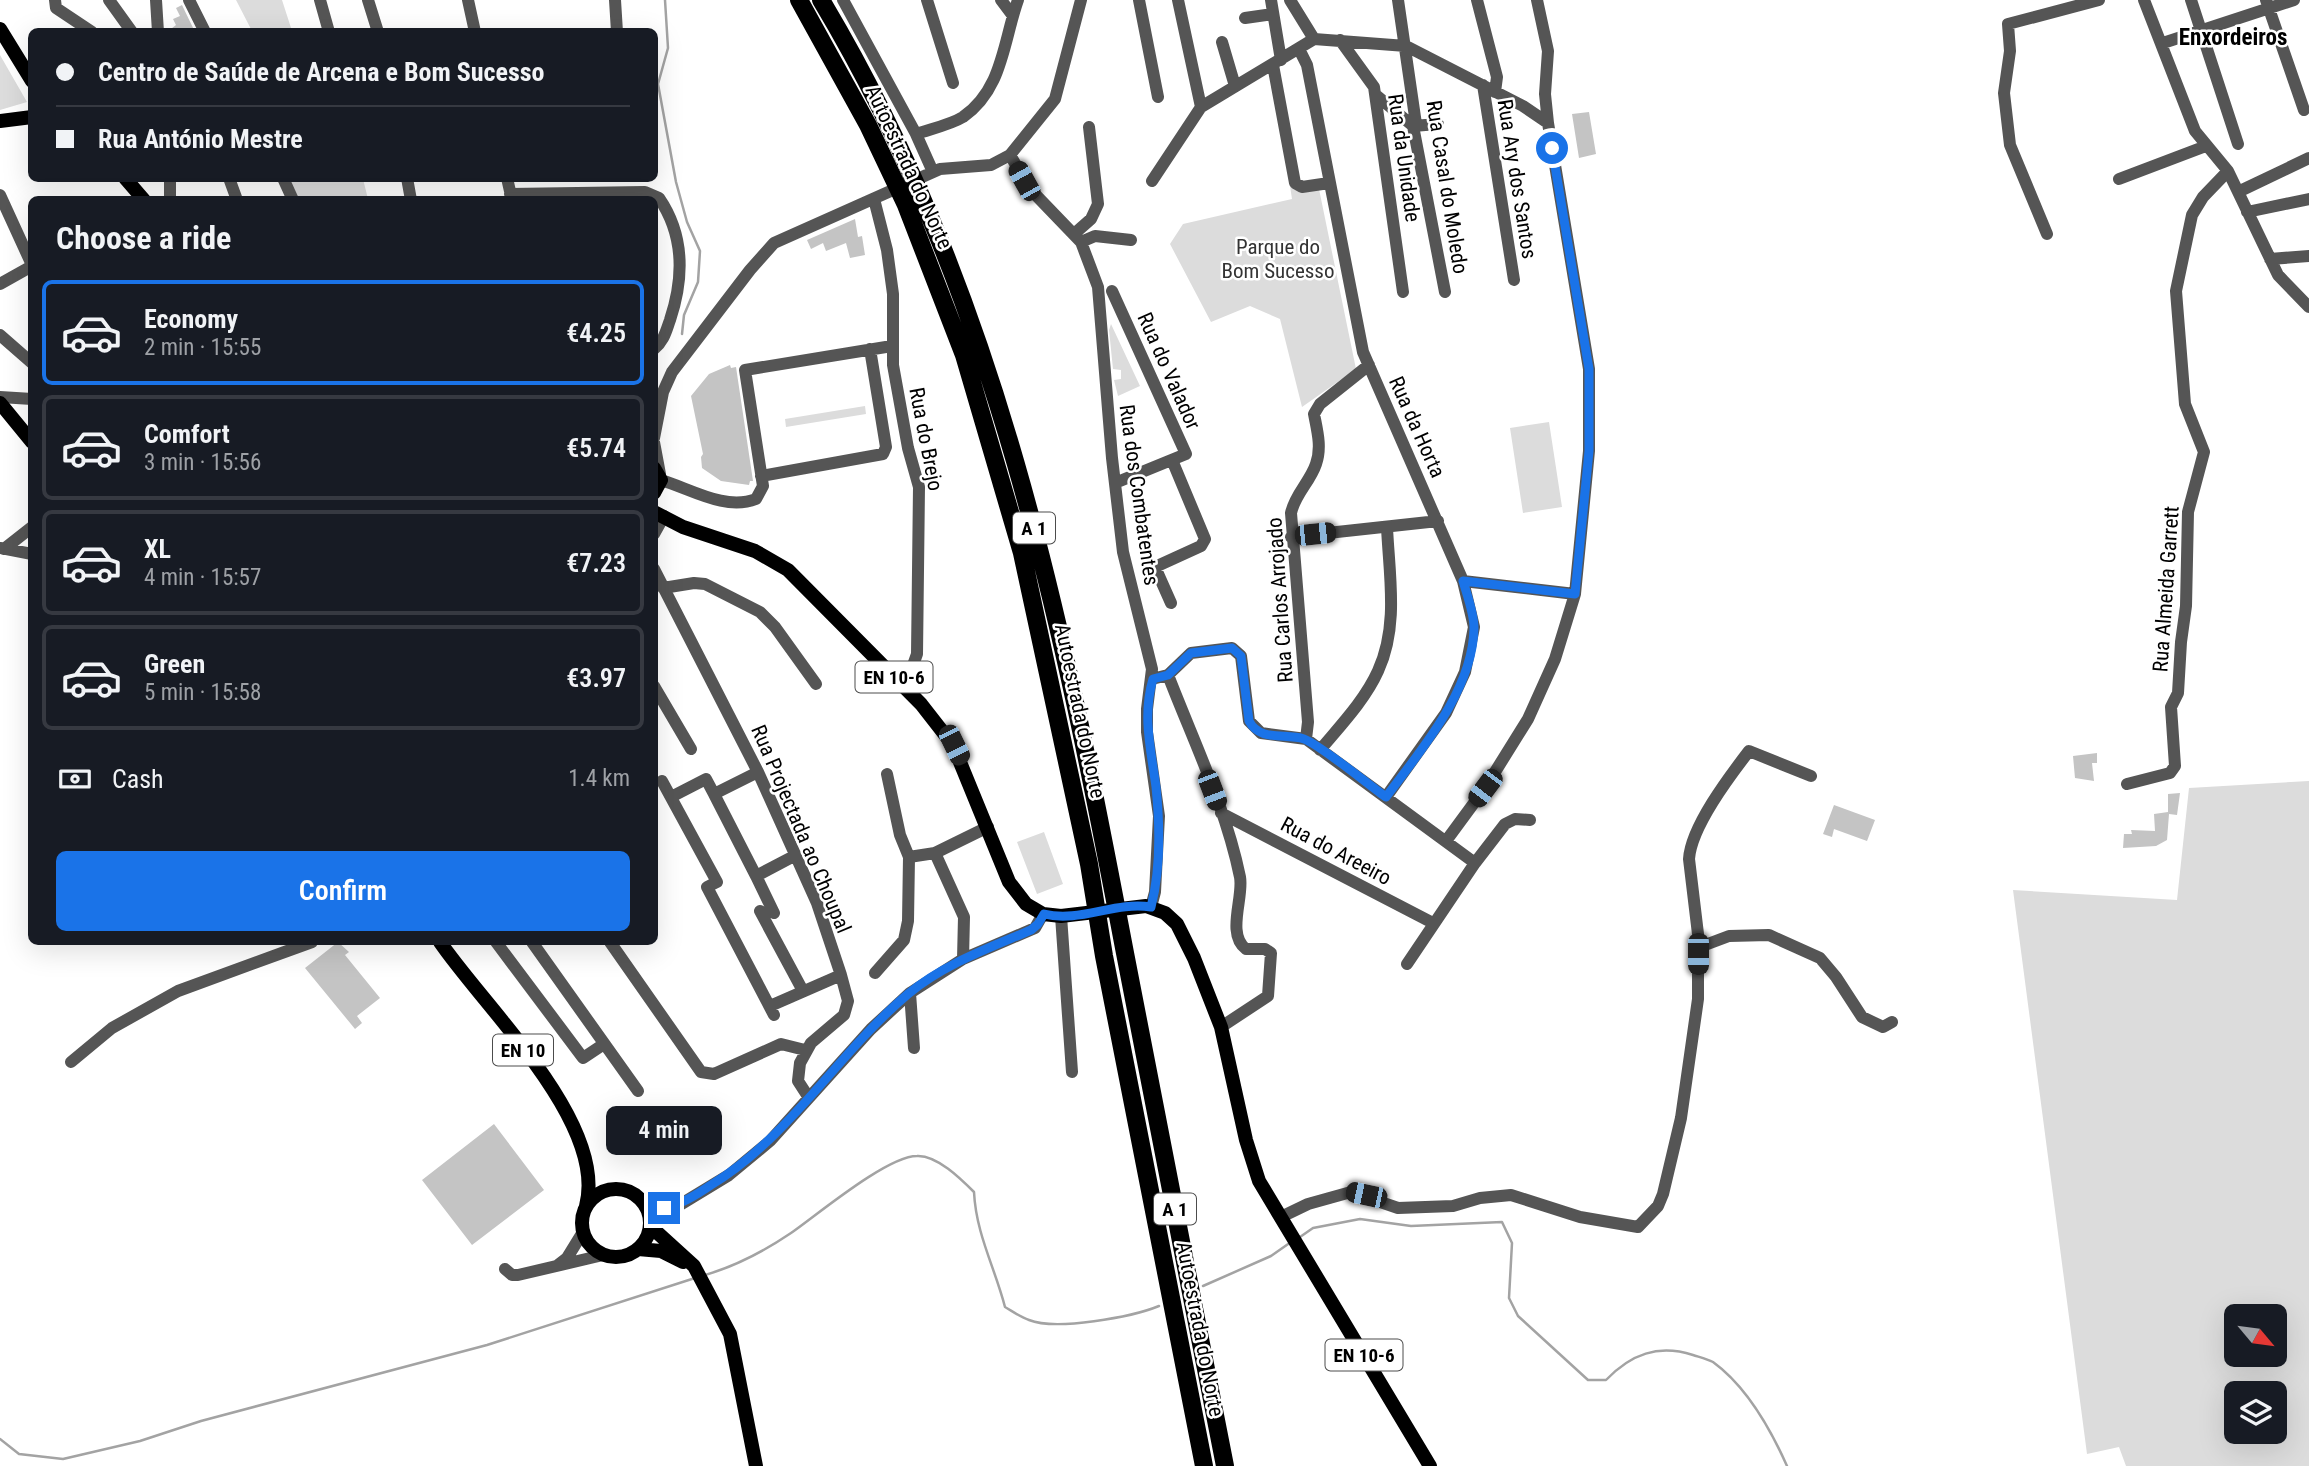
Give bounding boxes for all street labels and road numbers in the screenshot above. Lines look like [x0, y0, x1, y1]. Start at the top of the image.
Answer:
street label: Autoestrada do Norte [861, 81, 958, 253]
street label: Rua da Unidade [1383, 92, 1425, 224]
street label: Rua Ary dos Santos [1493, 98, 1541, 260]
street label: Rua Casal do Moledo [1421, 99, 1473, 275]
street label: Rua do Valador [1133, 309, 1205, 433]
street label: Rua da Horta [1384, 373, 1450, 481]
street label: Rua do Brejo [904, 385, 948, 493]
street label: Rua dos Combatentes [1114, 403, 1164, 587]
street label: Rua Almeida Garrett [2148, 505, 2184, 673]
road number: A 1 [1013, 512, 1055, 544]
street label: Rua Carlos Arrojado [1262, 517, 1298, 683]
street label: Autoestrada do Norte [1050, 621, 1110, 801]
road number: EN 10-6 [856, 662, 932, 692]
street label: Rua Projectada ao Choupal [746, 721, 856, 937]
street label: Rua do Areeiro [1277, 812, 1395, 890]
road number: EN 10 [493, 1034, 553, 1066]
road number: A 1 [1154, 1194, 1196, 1224]
street label: Autoestrada do Norte [1171, 1239, 1229, 1419]
road number: EN 10-6 [1326, 1340, 1402, 1371]

